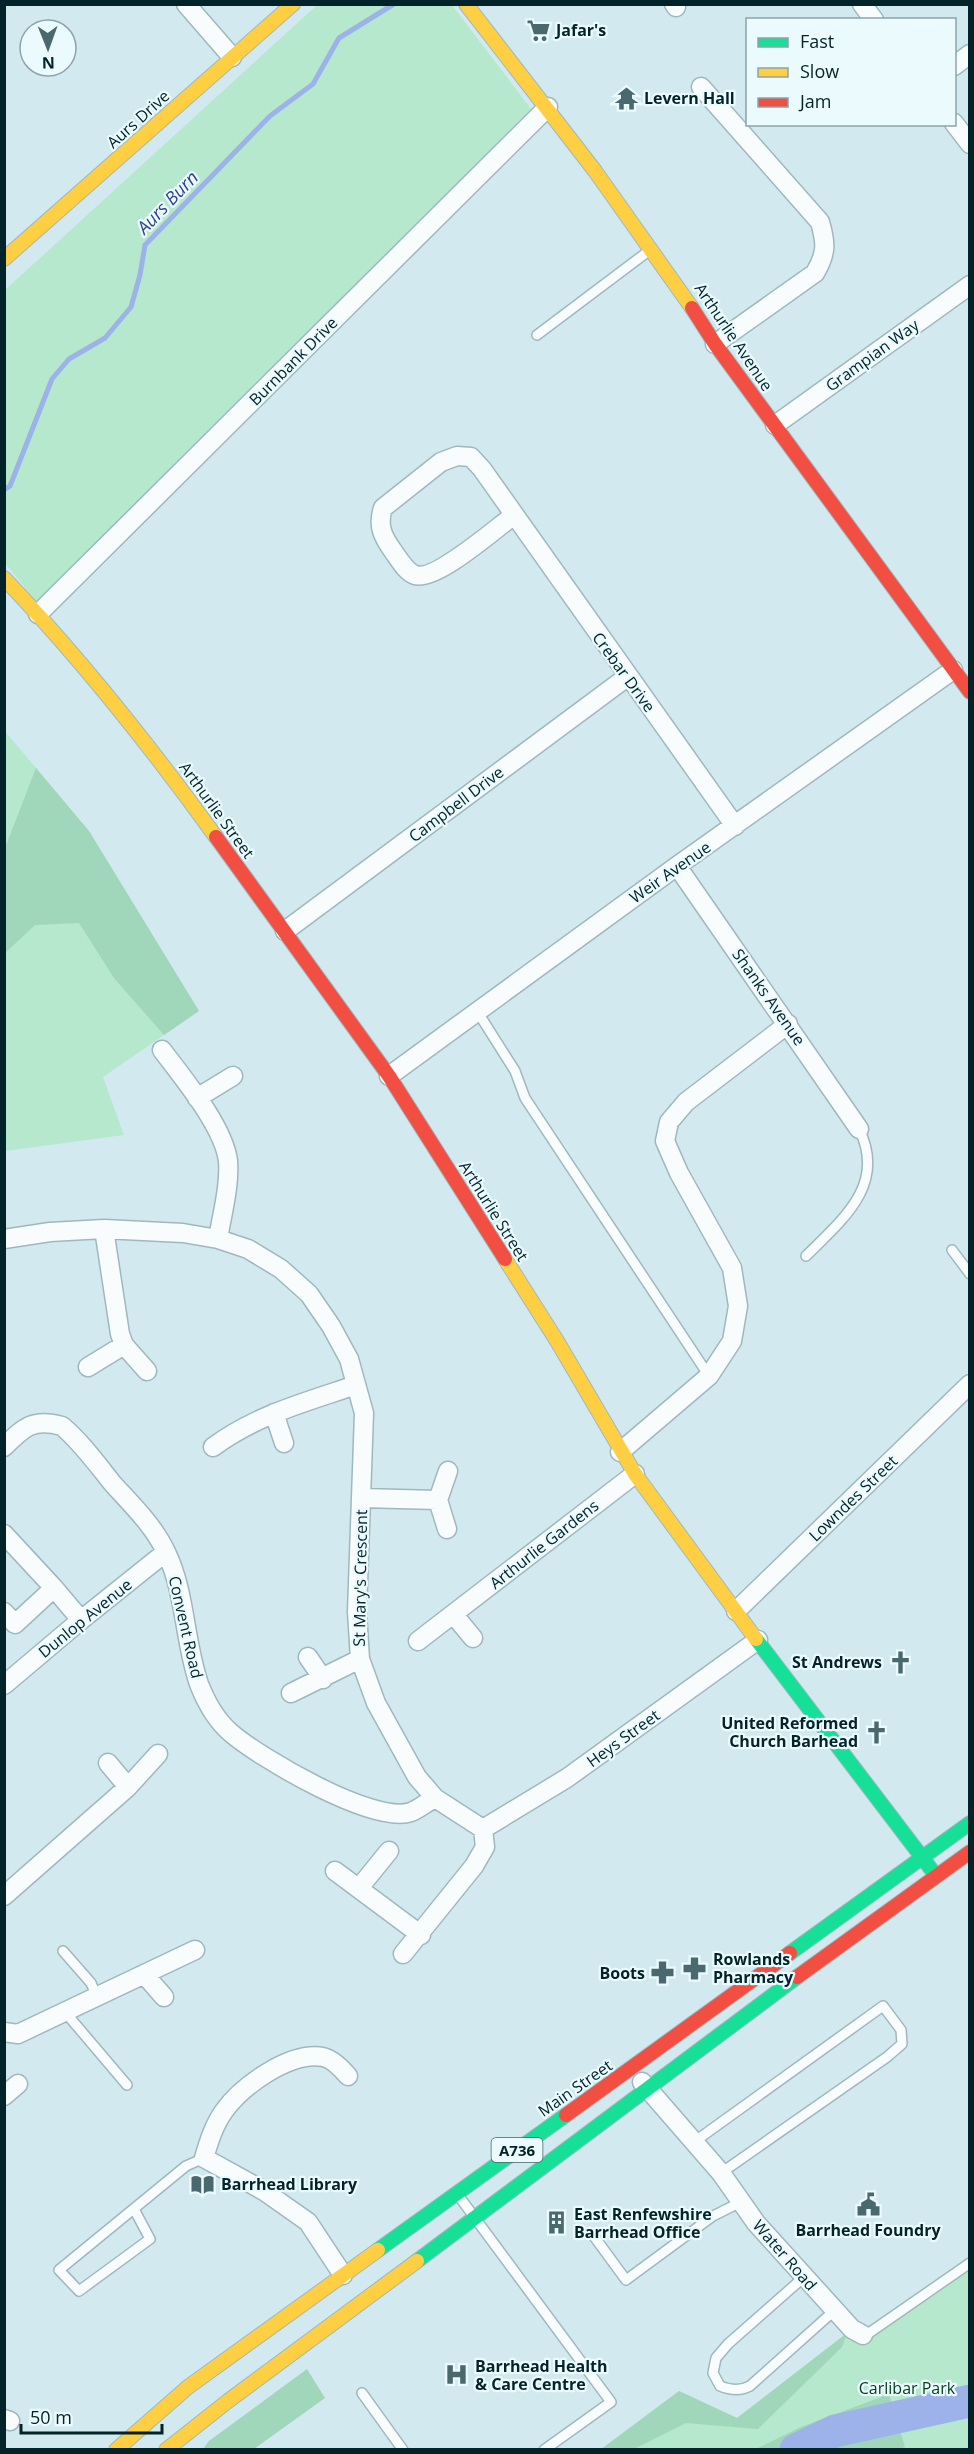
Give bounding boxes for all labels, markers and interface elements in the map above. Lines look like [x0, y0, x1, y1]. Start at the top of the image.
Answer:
supermarket icon: Jafar's [525, 17, 551, 43]
north arrow [18, 18, 78, 78]
legend [746, 18, 956, 126]
place label: Jafar's [554, 19, 606, 41]
text: Fast [800, 29, 834, 53]
text: N [42, 52, 55, 74]
text: Slow [800, 59, 839, 83]
street label: Aurs Drive [102, 85, 174, 153]
temple icon: Levern Hall [613, 85, 639, 111]
place label: Levern Hall [644, 87, 735, 109]
text: Jam [798, 89, 832, 113]
water label: Aurs Burn [130, 165, 203, 240]
street label: Arthurlie Avenue [690, 279, 778, 395]
street label: Burnbank Drive [244, 312, 342, 410]
street label: Grampian Way [821, 313, 924, 396]
street label: Crebar Drive [587, 627, 661, 717]
street label: Arthurlie Street [174, 757, 260, 863]
street label: Campbell Drive [404, 761, 508, 847]
street label: Weir Avenue [625, 836, 715, 908]
street label: Shanks Avenue [728, 944, 810, 1050]
street label: Arthurlie Street [454, 1157, 534, 1266]
street label: Lowndes Street [804, 1450, 902, 1546]
street label: Arthurlie Gardens [485, 1494, 603, 1594]
street label: St Mary's Crescent [348, 1509, 372, 1647]
street label: Dunlop Avenue [34, 1573, 136, 1663]
street label: Convent Road [164, 1574, 208, 1680]
church icon: St Andrews [887, 1649, 913, 1675]
place label: St Andrews [792, 1651, 882, 1673]
street label: Heys Street [582, 1704, 664, 1772]
place label: United Reformed Church Barhead [721, 1712, 858, 1752]
church icon: United Reformed Church Barhead [863, 1719, 889, 1745]
place label: Rowlands Pharmacy [713, 1948, 794, 1988]
pharmacy icon: Rowlands Pharmacy [682, 1955, 708, 1981]
pharmacy icon: Boots [650, 1960, 676, 1986]
place label: Boots [600, 1962, 645, 1984]
street label: Main Street [533, 2054, 617, 2122]
road number: A736 [492, 2138, 542, 2162]
library icon: Barrhead Library [190, 2171, 216, 2197]
place label: Barrhead Library [221, 2173, 358, 2195]
public building icon: Barrhead Foundry [855, 2192, 881, 2218]
place label: East Renfewshire Barrhead Office [574, 2203, 712, 2243]
building icon: East Renfewshire Barrhead Office [543, 2210, 569, 2236]
street label: Water Road [748, 2215, 822, 2295]
place label: Barrhead Foundry [795, 2219, 941, 2241]
place label: Barrhead Health & Care Centre [475, 2355, 608, 2395]
hospital icon: Barrhead Health & Care Centre [444, 2362, 470, 2388]
park label: Carlibar Park [859, 2377, 956, 2399]
scale bar [21, 2397, 162, 2435]
text: 50 m [30, 2405, 72, 2429]

